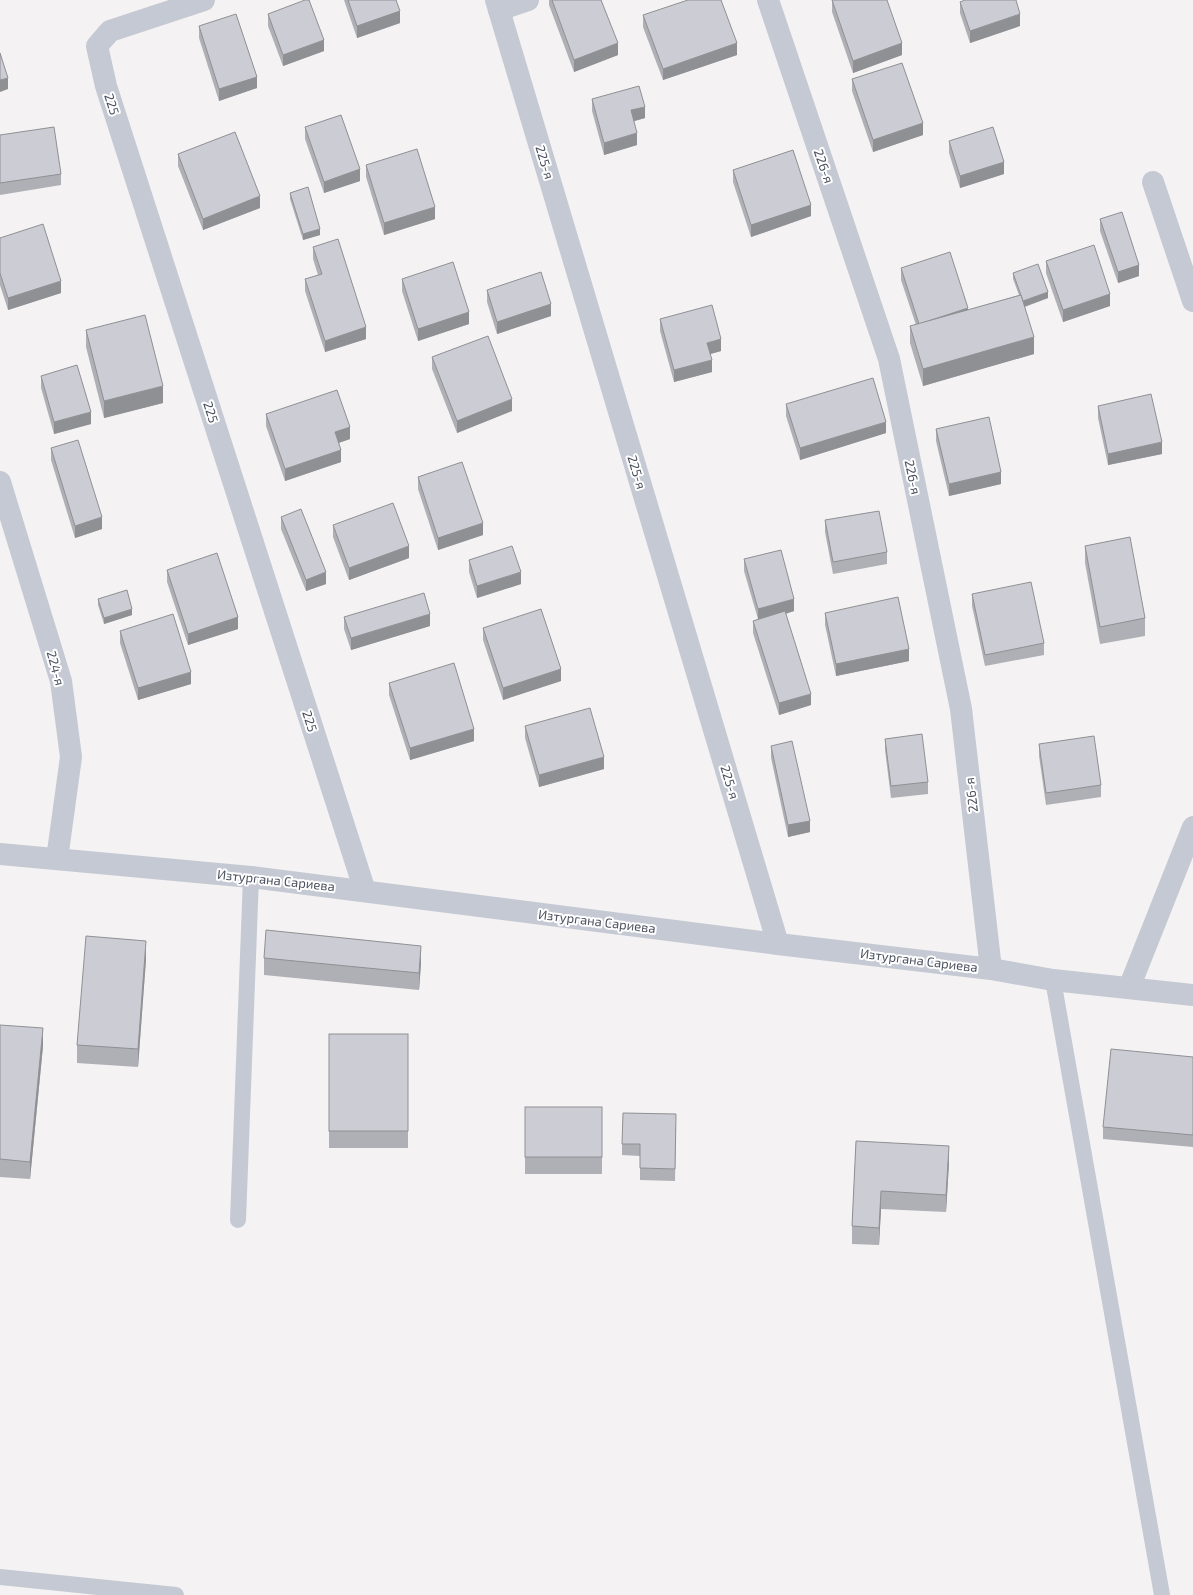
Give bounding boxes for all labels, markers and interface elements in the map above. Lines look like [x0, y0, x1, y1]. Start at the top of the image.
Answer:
street label: 225 [101, 91, 123, 117]
street label: 225-я [532, 143, 558, 181]
street label: 226-я [811, 147, 837, 185]
street label: 225 [200, 399, 222, 425]
street label: 225-я [624, 453, 650, 491]
street label: 226-я [902, 458, 924, 496]
street label: 224-я [44, 649, 68, 687]
street label: 225 [299, 708, 321, 734]
street label: 225-я [717, 763, 743, 801]
street label: 226-я [961, 777, 981, 813]
street label: Изтургана Сариева [216, 866, 336, 894]
street label: Изтургана Сариева [537, 906, 657, 936]
street label: Изтургана Сариева [859, 945, 979, 975]

